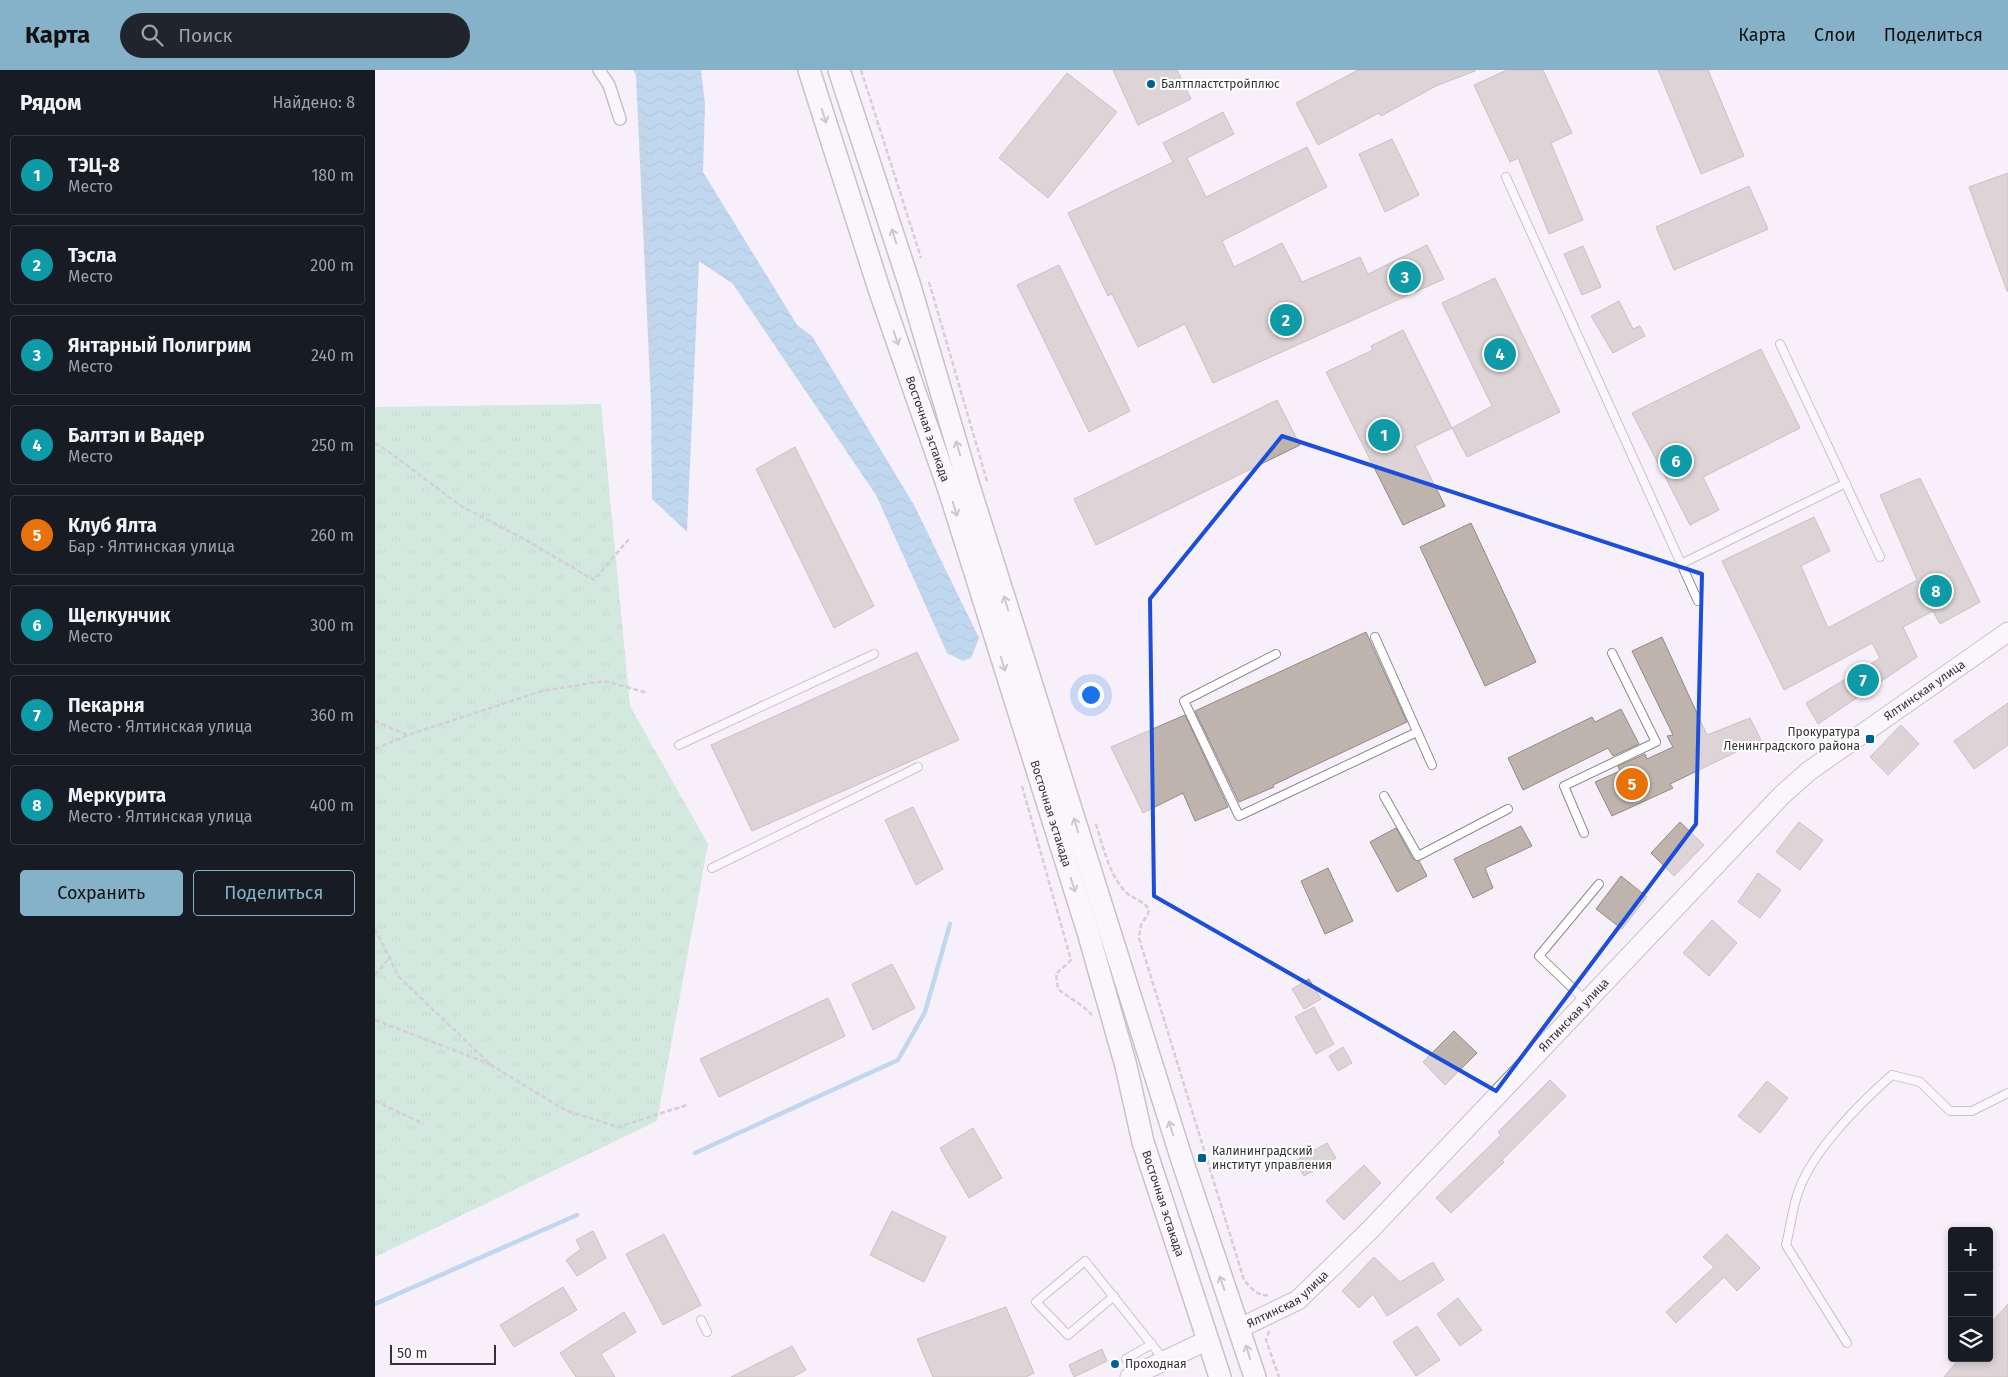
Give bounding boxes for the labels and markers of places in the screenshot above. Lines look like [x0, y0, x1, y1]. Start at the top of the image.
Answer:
place label: Балтпластстройплюс [1161, 77, 1280, 91]
marker: Балтпластстройплюс [1145, 78, 1157, 90]
pin: 3 [1389, 258, 1421, 296]
pin: 2 [1270, 301, 1302, 339]
pin: 4 [1484, 335, 1516, 373]
pin: 1 [1368, 416, 1400, 454]
pin: 6 [1660, 442, 1692, 480]
pin: 8 [1920, 572, 1952, 610]
pin: 7 [1847, 661, 1879, 699]
place label: Прокуратура Ленинградского района [1723, 725, 1860, 753]
marker: Прокуратура Ленинградского района [1864, 733, 1876, 745]
pin: 5 [1616, 765, 1648, 803]
place label: Калининградский институт управления [1212, 1144, 1332, 1172]
marker: Калининградский институт управления [1196, 1152, 1208, 1164]
place label: Проходная [1125, 1357, 1187, 1371]
marker: Проходная [1109, 1358, 1121, 1370]

